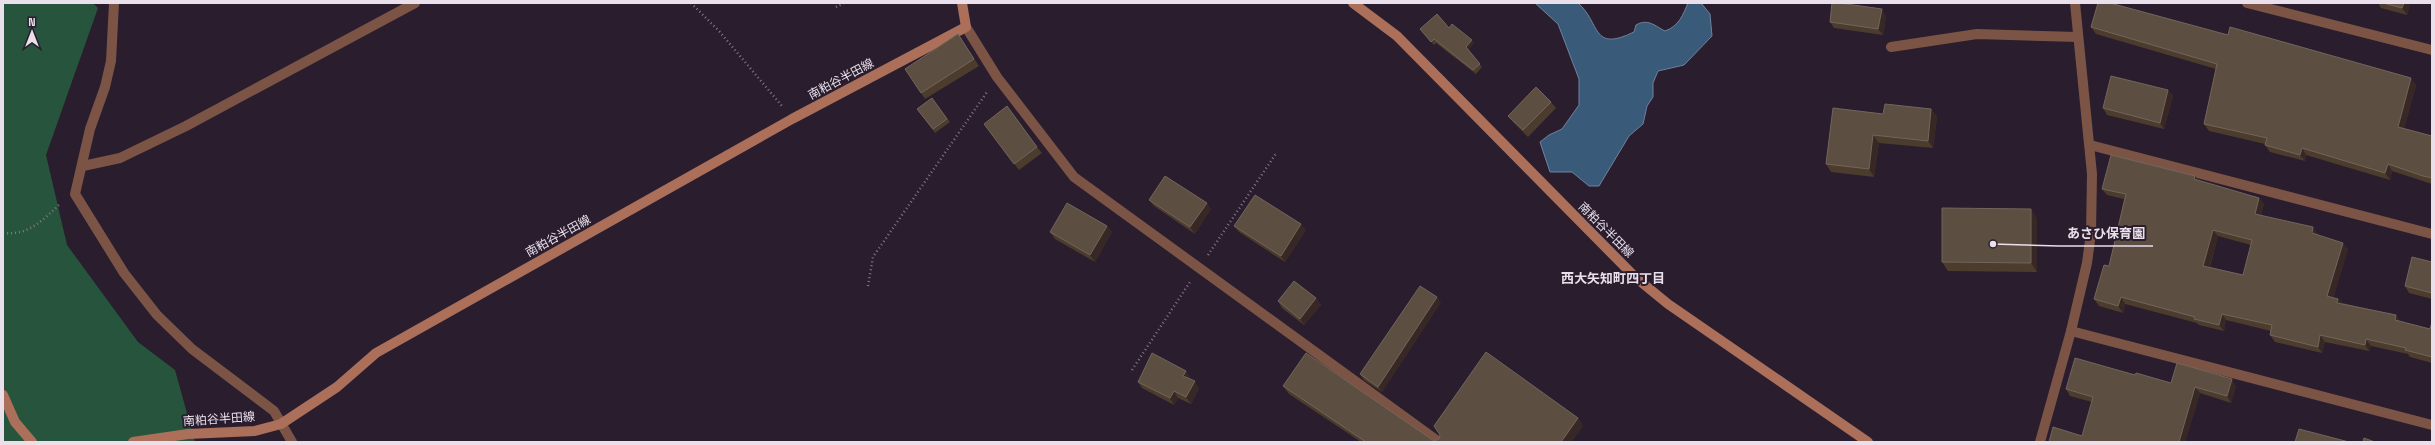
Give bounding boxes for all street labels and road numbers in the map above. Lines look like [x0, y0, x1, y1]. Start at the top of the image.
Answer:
street label: 南粕谷半田線 [805, 55, 877, 103]
street label: 南粕谷半田線 [1575, 199, 1637, 261]
street label: 南粕谷半田線 [523, 212, 593, 260]
street label: 南粕谷半田線 [183, 409, 255, 429]

